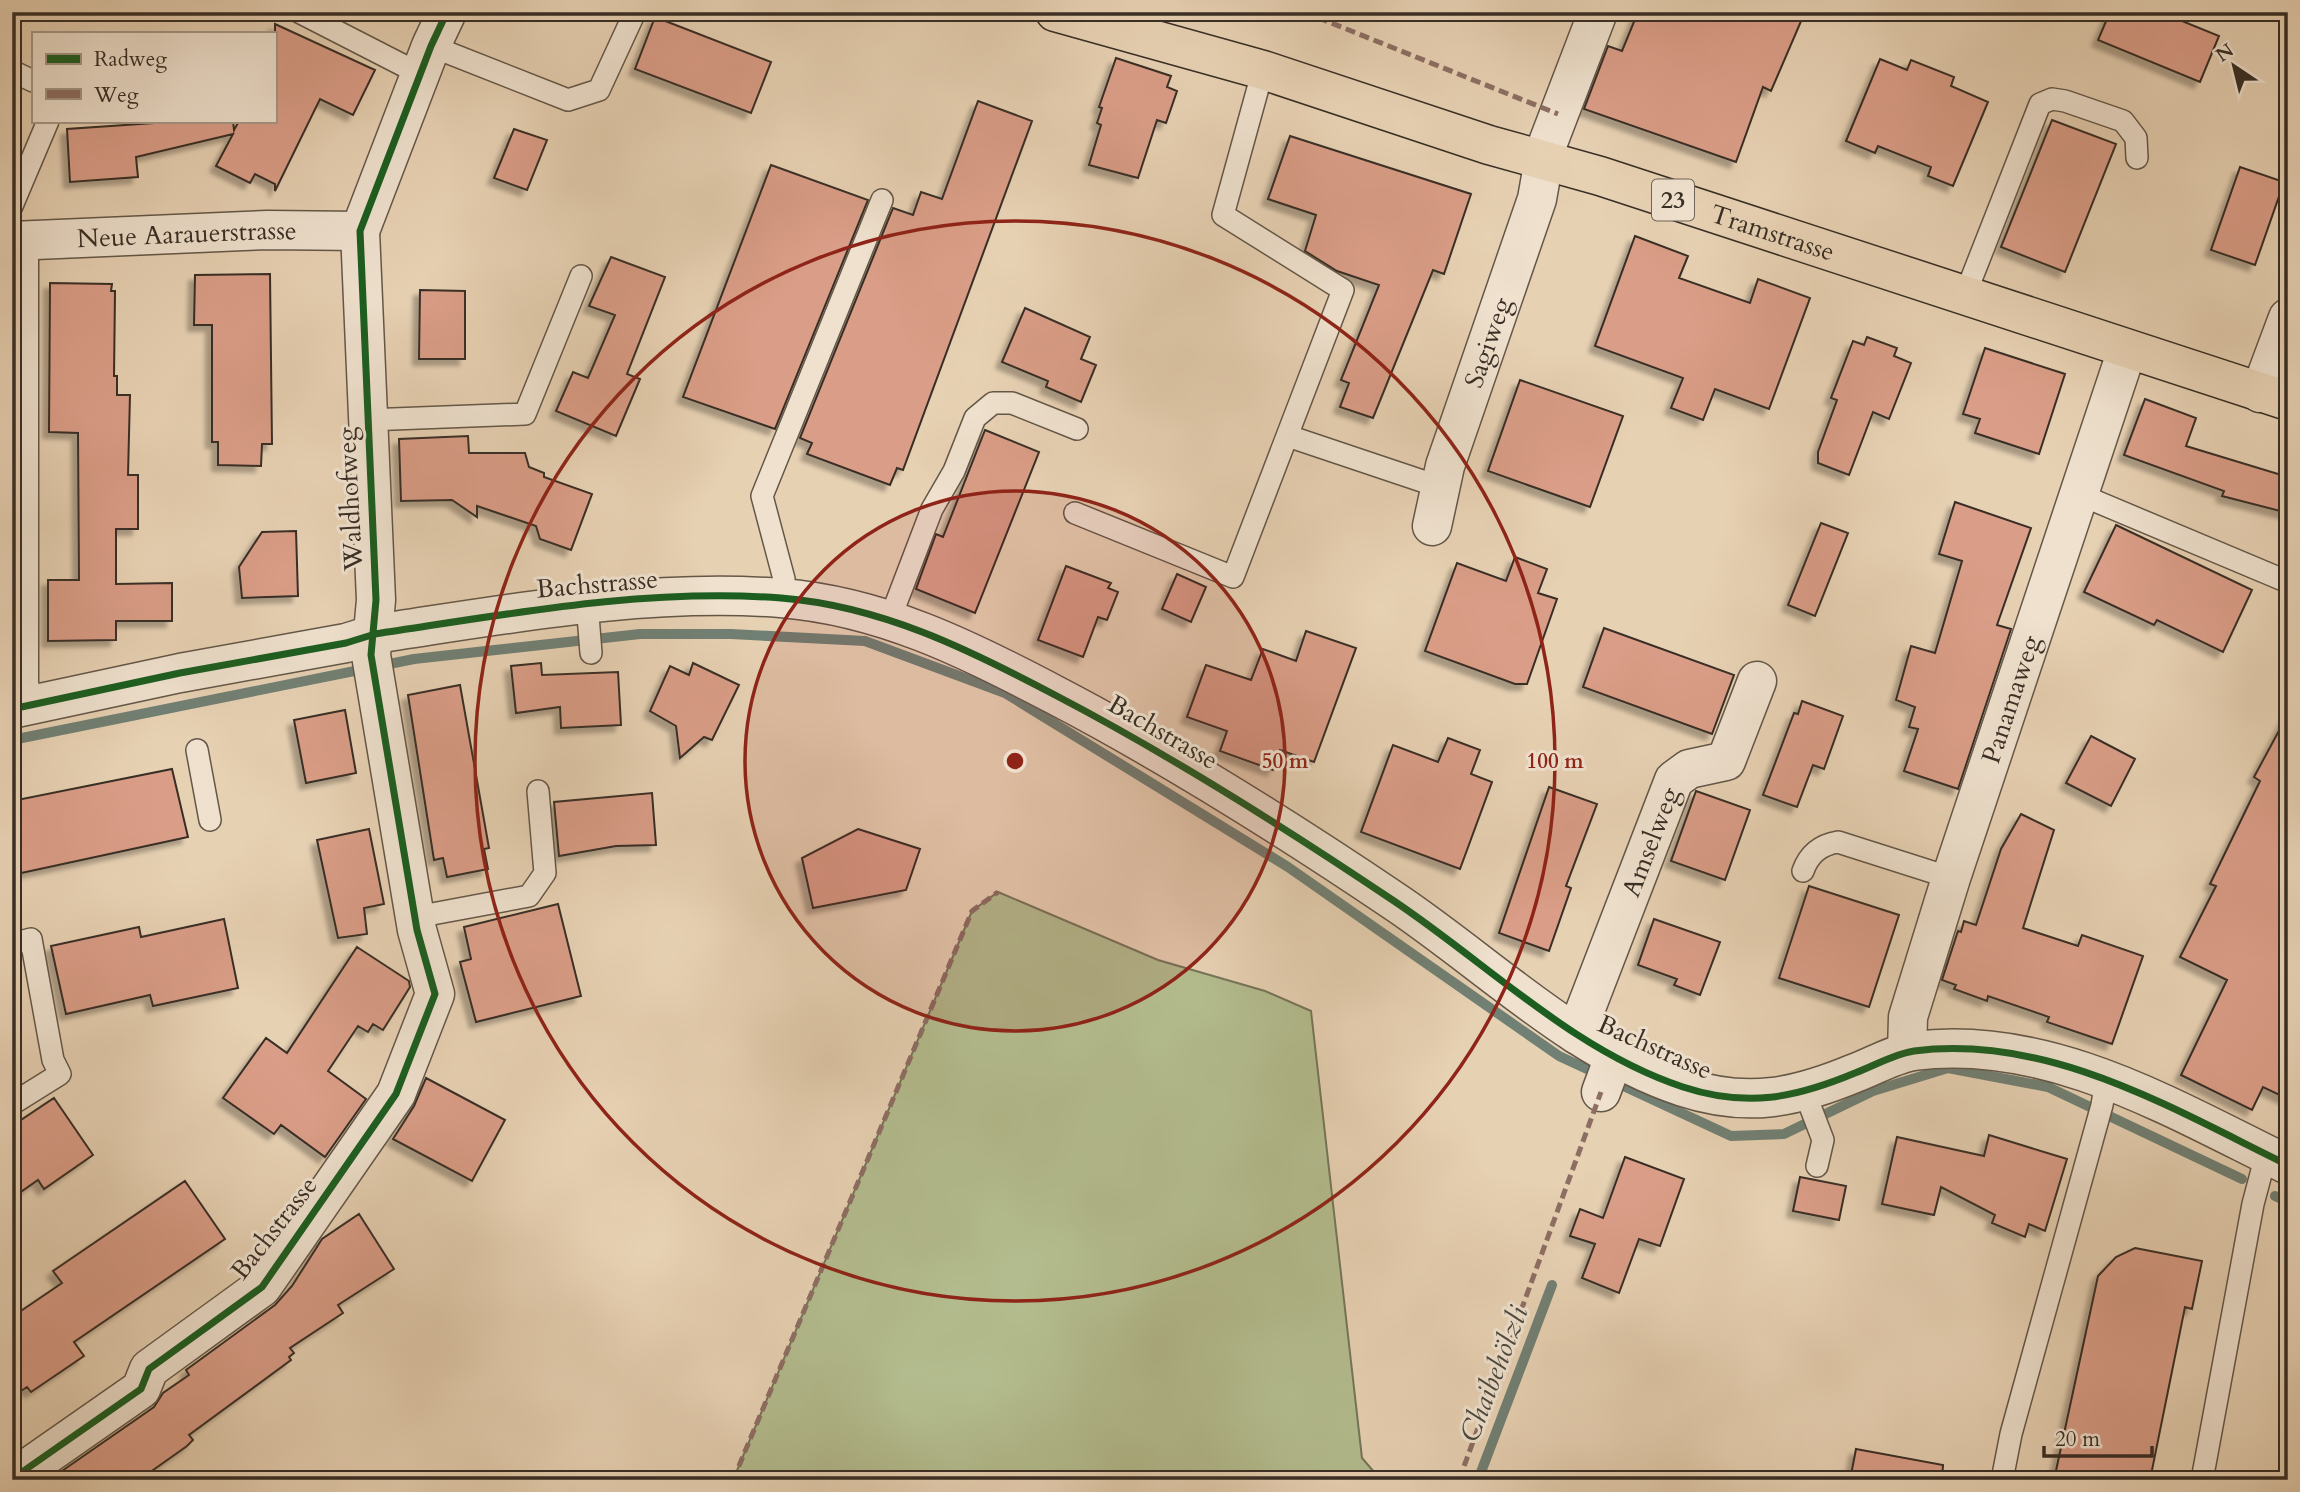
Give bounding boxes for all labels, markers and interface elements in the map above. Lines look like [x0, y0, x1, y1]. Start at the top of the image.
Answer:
legend [32, 32, 276, 122]
north arrow [2198, 32, 2268, 102]
text: N [2211, 37, 2239, 68]
text: Radweg [94, 45, 167, 74]
text: Weg [93, 81, 139, 110]
road number: 23 [1652, 180, 1694, 220]
street label: Tramstrasse [1706, 196, 1839, 269]
street label: Neue Aarauerstrasse [76, 212, 297, 256]
street label: Sagiweg [1456, 292, 1519, 392]
street label: Waldhofweg [329, 426, 371, 573]
street label: Bachstrasse [535, 561, 659, 607]
street label: Panamaweg [1973, 630, 2048, 768]
street label: Bachstrasse [1101, 686, 1225, 778]
text: 50 m [1262, 747, 1309, 776]
text: 100 m [1526, 747, 1584, 776]
centre of rings [1003, 749, 1027, 773]
street label: Amselweg [1613, 782, 1687, 902]
street label: Bachstrasse [1592, 1006, 1718, 1088]
street label: Bachstrasse [223, 1169, 325, 1287]
water label: Chaibehölzli [1451, 1300, 1537, 1447]
scale bar [2044, 1415, 2153, 1459]
text: 20 m [2055, 1425, 2100, 1454]

